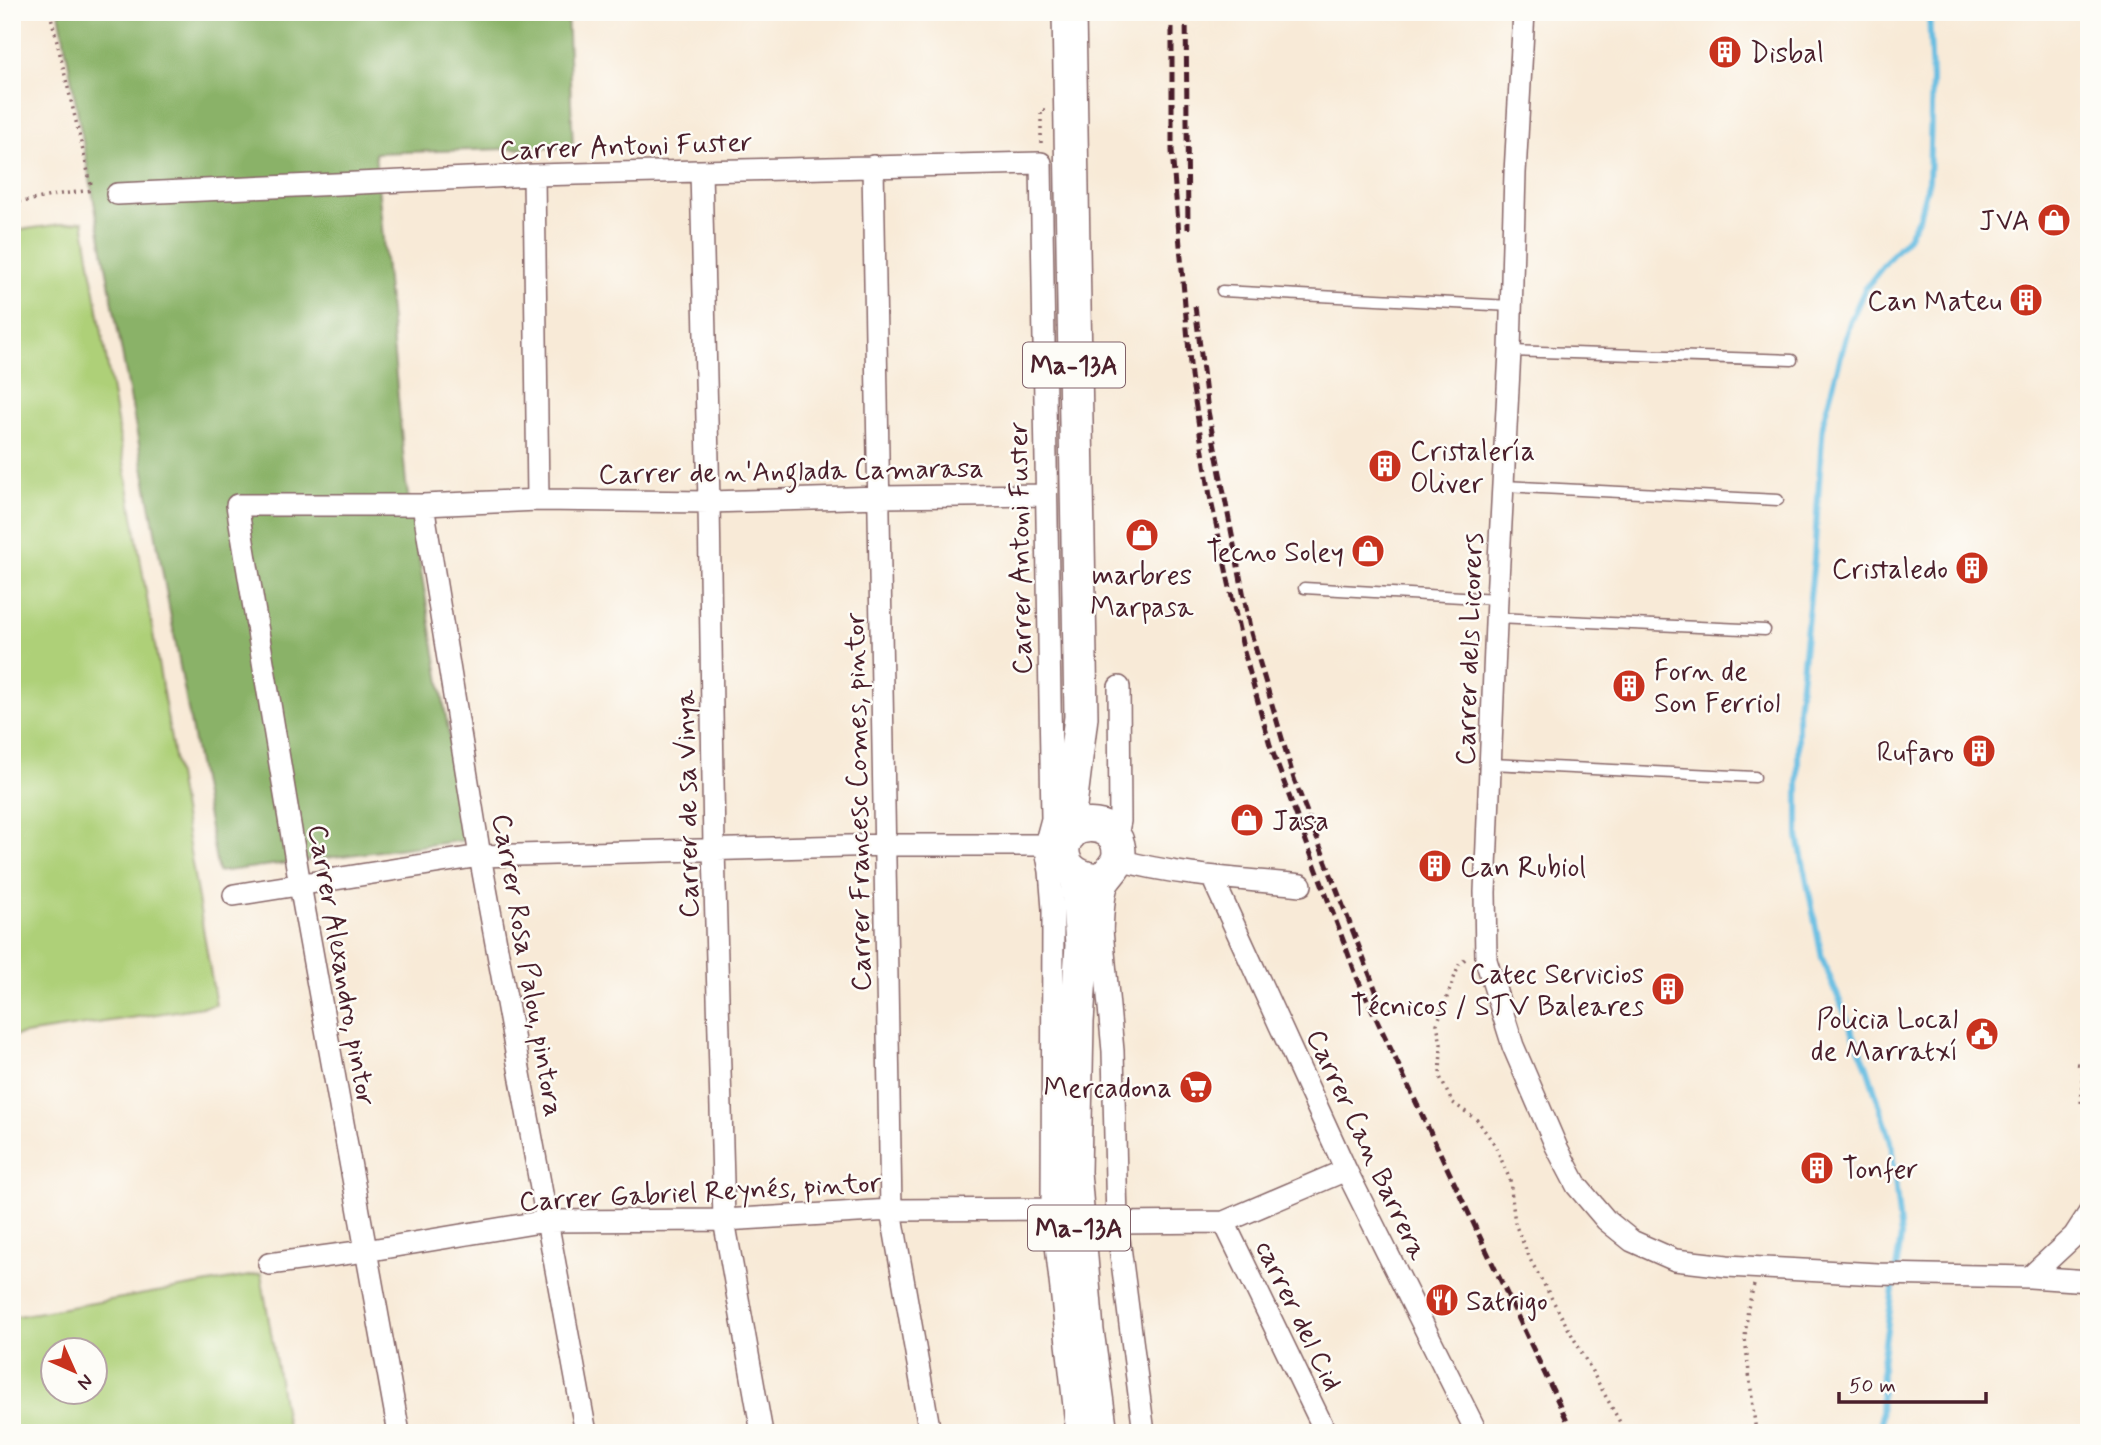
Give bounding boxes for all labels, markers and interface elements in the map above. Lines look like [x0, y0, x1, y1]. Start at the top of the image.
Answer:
building icon: Disbal [1706, 33, 1744, 71]
place label: Disbal [1750, 36, 1824, 73]
street label: Carrer Antoni Fuster [499, 125, 753, 170]
shop icon: JVA [2035, 201, 2073, 239]
place label: JVA [1979, 204, 2030, 241]
building icon: Can Mateu [2007, 281, 2045, 319]
place label: Can Mateu [1867, 284, 2002, 321]
road number: Ma-13A [1023, 342, 1125, 388]
street label: Carrer Antoni Fuster [1001, 421, 1042, 675]
place label: Cristalería Oliver [1410, 434, 1535, 503]
building icon: Cristalería Oliver [1366, 447, 1404, 485]
street label: Carrer de n'Anglada Camarasa [598, 451, 984, 497]
shop icon: marbres Marpasa [1123, 516, 1161, 554]
shop icon: Tecno Soley [1349, 532, 1387, 570]
street label: Carrer dels Licorers [1448, 532, 1493, 766]
place label: Tecno Soley [1206, 535, 1344, 572]
building icon: Cristaledo [1953, 549, 1991, 587]
place label: Cristaledo [1832, 552, 1948, 589]
place label: marbres Marpasa [1090, 558, 1194, 627]
street label: Carrer Francesc Comes, pintor [838, 612, 881, 992]
place label: Forn de Son Ferriol [1654, 654, 1780, 723]
building icon: Forn de Son Ferriol [1610, 667, 1648, 705]
street label: Carrer de sa Vinya [668, 689, 709, 918]
building icon: Rufaro [1960, 732, 1998, 770]
place label: Rufaro [1877, 735, 1954, 772]
shop icon: Jasa [1228, 801, 1266, 839]
place label: Jasa [1272, 804, 1329, 841]
street label: Carrer Rosa Palou, pintora [482, 811, 571, 1120]
street label: Carrer Alexandro, pintor [298, 822, 384, 1109]
building icon: Can Rubiol [1416, 847, 1454, 885]
place label: Can Rubiol [1460, 850, 1586, 887]
place label: Catec Servicios Técnicos / STV Baleares [1351, 957, 1644, 1026]
building icon: Catec Servicios Técnicos / STV Baleares [1649, 970, 1687, 1008]
place label: Policia Local de Marratxí [1811, 1002, 1958, 1071]
public building icon: Policia Local de Marratxí [1963, 1015, 2001, 1053]
street label: Carrer Can Barrera [1296, 1024, 1436, 1267]
supermarket icon: Mercadona [1177, 1068, 1215, 1106]
place label: Mercadona [1044, 1071, 1172, 1108]
building icon: Tonfer [1798, 1149, 1836, 1187]
place label: Tonfer [1842, 1152, 1918, 1189]
street label: Carrer Gabriel Reynés, pintor [518, 1166, 882, 1221]
road number: Ma-13A [1028, 1205, 1130, 1250]
street label: carrer del Cid [1245, 1235, 1350, 1398]
restaurant icon: Satrigo [1423, 1281, 1461, 1319]
place label: Satrigo [1466, 1284, 1548, 1321]
north arrow [38, 1336, 108, 1406]
scale bar [1839, 1361, 1986, 1405]
text: N [72, 1369, 98, 1395]
text: 50 m [1849, 1372, 1896, 1400]

